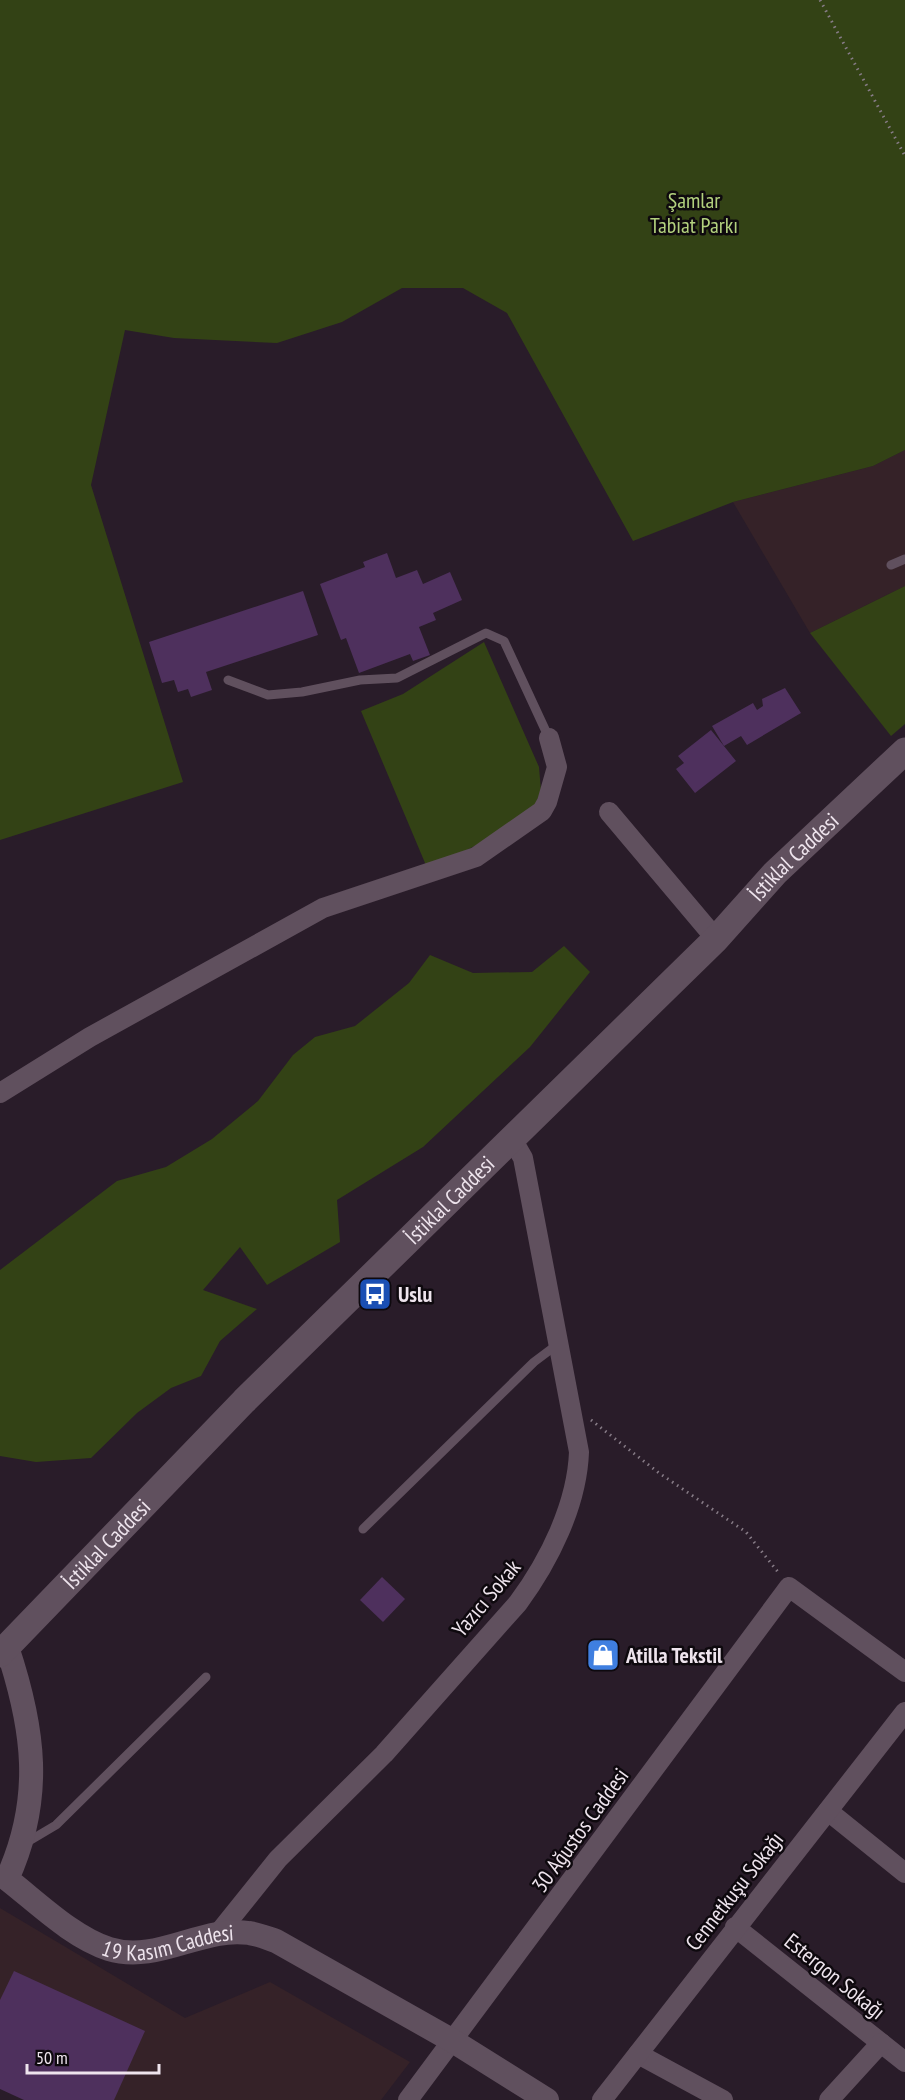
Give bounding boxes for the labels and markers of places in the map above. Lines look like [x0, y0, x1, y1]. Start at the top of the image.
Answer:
bus stop icon: Uslu [357, 1276, 393, 1312]
place label: Uslu [398, 1280, 432, 1308]
shop icon: Atilla Tekstil [585, 1637, 621, 1673]
place label: Atilla Tekstil [625, 1641, 723, 1669]

